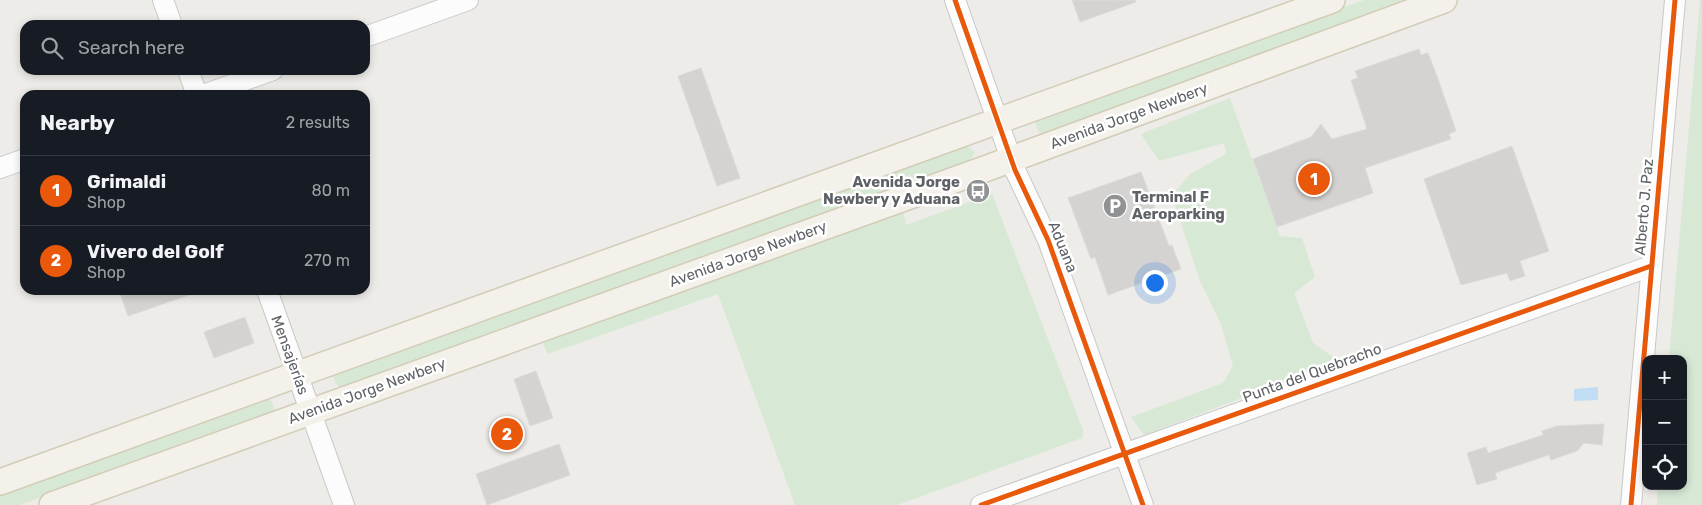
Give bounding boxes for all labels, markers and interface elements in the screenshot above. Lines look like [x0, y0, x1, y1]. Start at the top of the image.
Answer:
search box [20, 20, 370, 75]
icon: search [38, 34, 66, 62]
text: Search here [78, 36, 185, 59]
street label: Avenida Jorge Newbery [1048, 79, 1210, 153]
text: Nearby [40, 110, 115, 135]
text: 2 results [286, 113, 350, 132]
street label: Alberto J. Paz [1631, 158, 1657, 256]
pin: 1 [1298, 160, 1330, 198]
text: Grimaldi [87, 170, 166, 193]
place label: Avenida Jorge Newbery y Aduana [823, 173, 960, 208]
bus stop icon: Avenida Jorge Newbery y Aduana [965, 178, 991, 204]
text: 1 [52, 181, 60, 200]
text: 80 m [312, 181, 350, 200]
place label: Terminal F Aeroparking [1132, 188, 1225, 223]
text: Shop [87, 193, 125, 212]
parking icon: Terminal F Aeroparking [1102, 193, 1128, 219]
street label: Avenida Jorge Newbery [667, 217, 829, 291]
street label: Aduana [1045, 219, 1081, 275]
text: Vivero del Golf [87, 240, 224, 263]
text: 2 [51, 251, 61, 270]
text: 270 m [304, 251, 350, 270]
text: Shop [87, 263, 125, 282]
your location [1142, 270, 1168, 296]
street label: Mensajerías [267, 313, 313, 397]
street label: Punta del Quebracho [1240, 339, 1384, 407]
street label: Avenida Jorge Newbery [286, 354, 448, 428]
map controls [1642, 355, 1687, 490]
button: + [1642, 355, 1687, 400]
button: − [1642, 400, 1687, 445]
pin: 2 [491, 415, 523, 453]
button: locate [1642, 445, 1687, 490]

